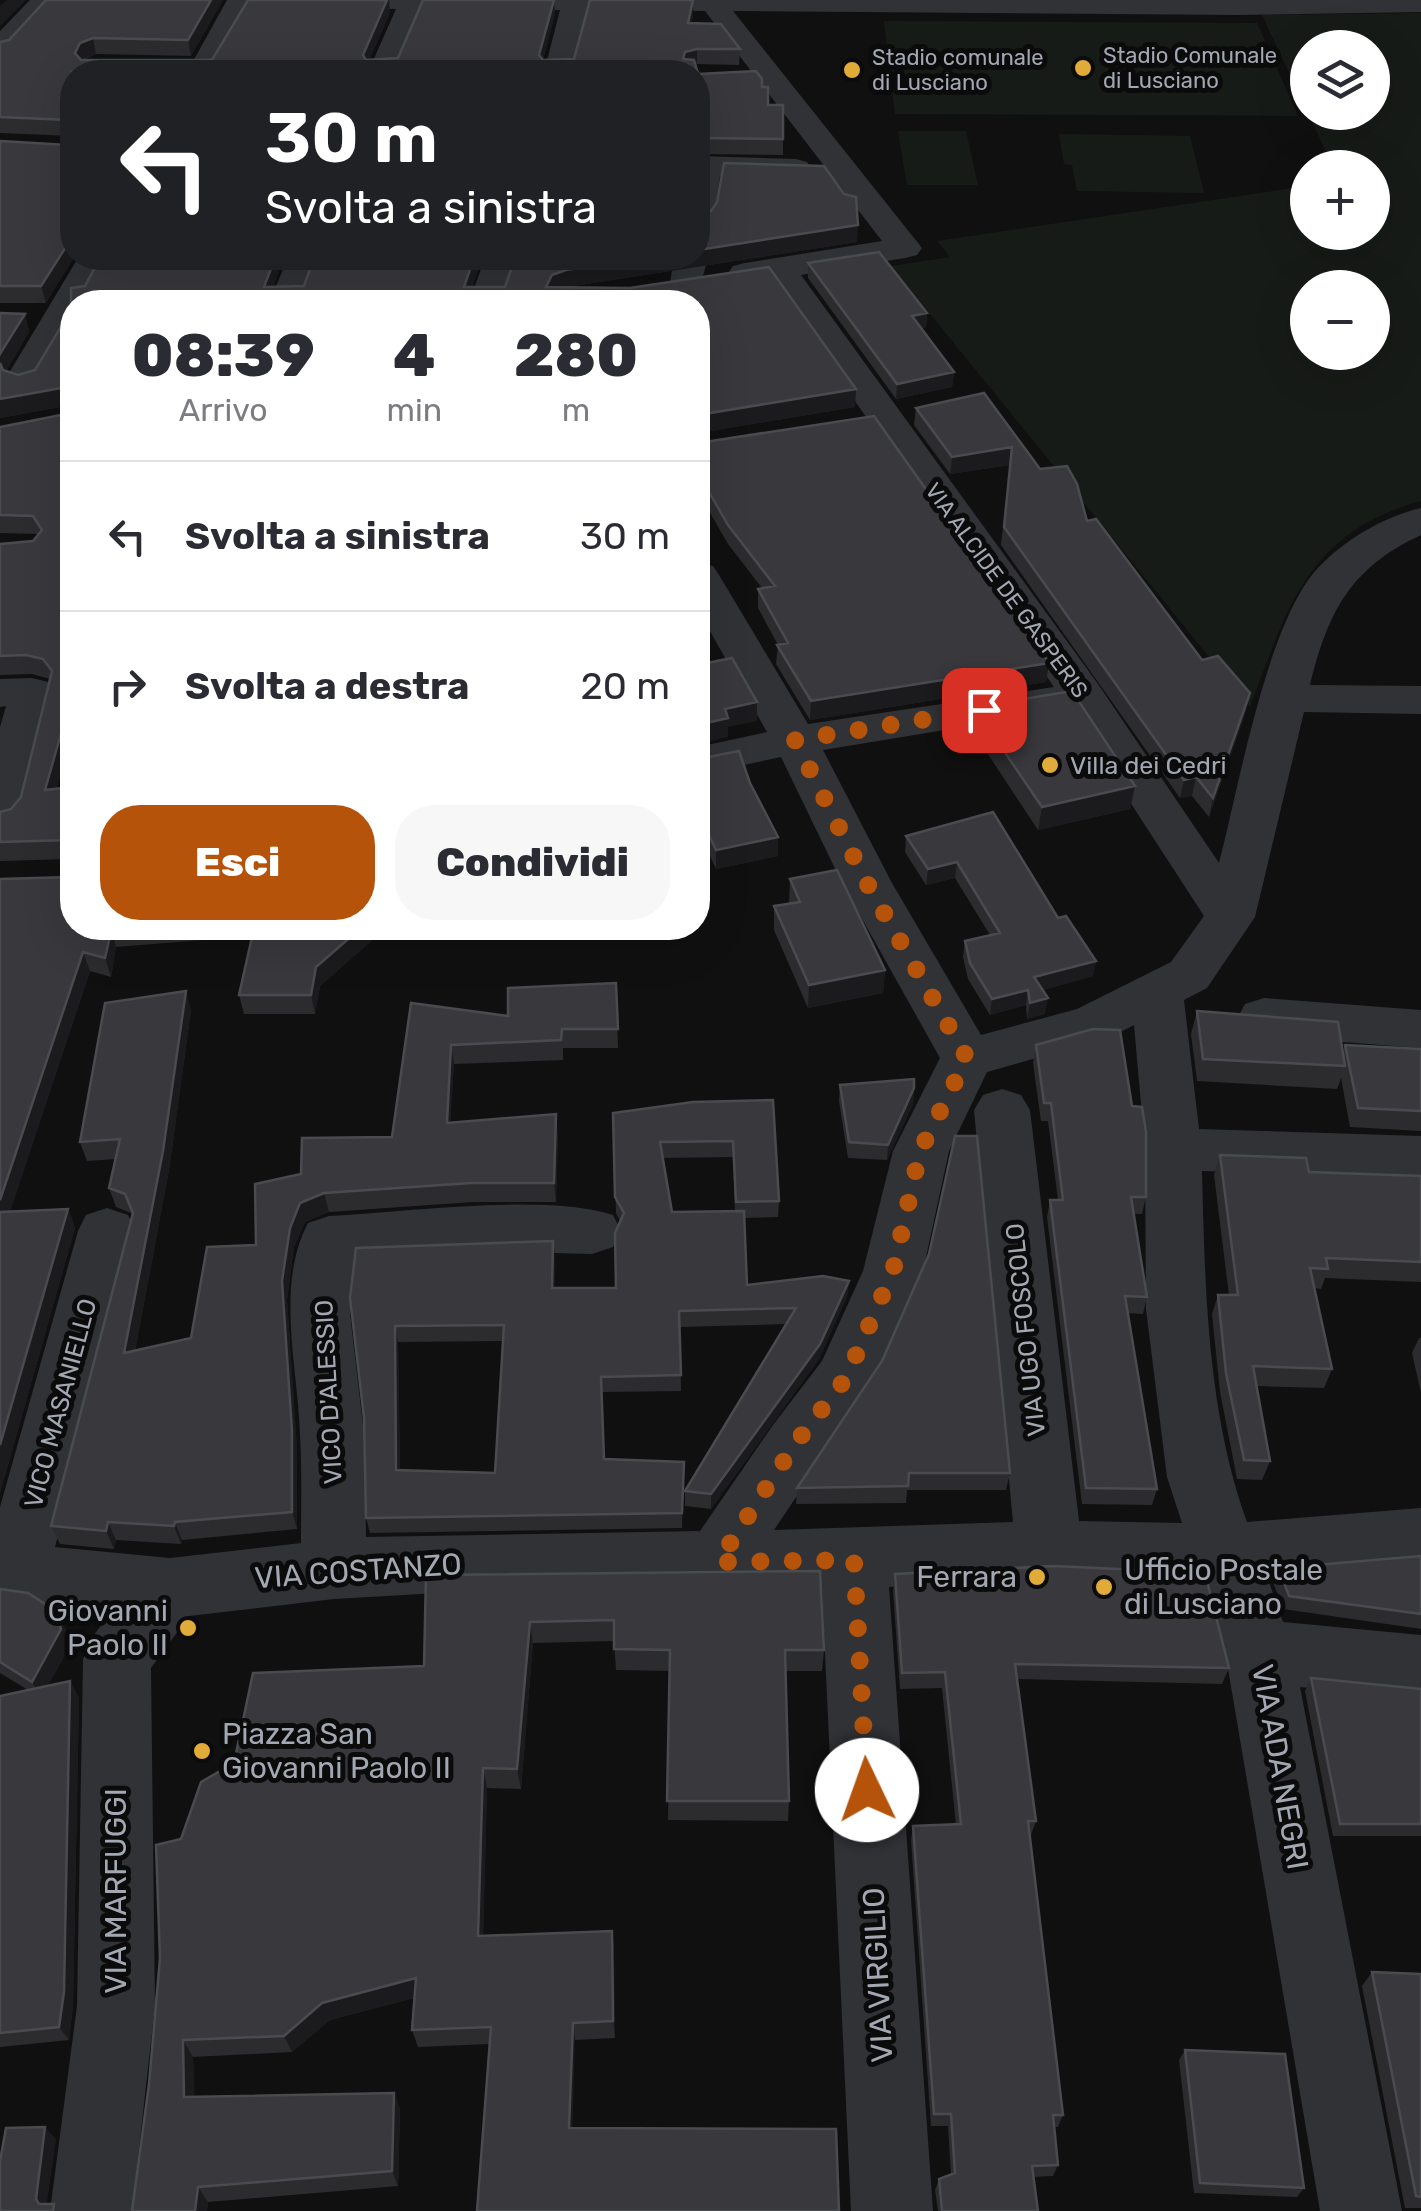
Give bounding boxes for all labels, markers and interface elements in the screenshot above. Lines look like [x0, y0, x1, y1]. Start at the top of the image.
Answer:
map controls [1290, 30, 1390, 370]
button: layers [1290, 30, 1390, 130]
place label: Stadio Comunale di Lusciano [1103, 42, 1277, 94]
place label: Stadio comunale di Lusciano [872, 44, 1044, 96]
marker: Stadio Comunale di Lusciano [1072, 57, 1094, 79]
marker: Stadio comunale di Lusciano [841, 59, 863, 81]
text: 30 m [265, 97, 438, 180]
icon: left [100, 100, 230, 230]
button: + [1290, 150, 1390, 250]
text: Svolta a sinistra [265, 181, 597, 234]
button: − [1290, 270, 1390, 370]
text: 08:39 [132, 320, 315, 391]
text: 4 [393, 320, 436, 391]
text: 280 [514, 320, 638, 391]
text: Arrivo [179, 391, 268, 429]
text: min [386, 391, 442, 429]
text: m [562, 391, 590, 429]
street label: VIA ALCIDE DE GASPERIS [920, 478, 1094, 703]
icon: left [100, 509, 155, 564]
text: Svolta a sinistra [185, 513, 490, 559]
text: 30 m [580, 513, 670, 559]
icon: right [100, 659, 155, 714]
text: Svolta a destra [185, 663, 469, 709]
text: 20 m [580, 663, 670, 709]
pin [942, 668, 1027, 753]
icon: arrive [957, 683, 1012, 738]
place label: Villa dei Cedri [1070, 751, 1227, 780]
marker: Villa dei Cedri [1039, 754, 1061, 776]
button: Esci [100, 805, 375, 920]
button: Condividi [395, 805, 670, 920]
street label: VIA UGO FOSCOLO [1000, 1222, 1051, 1438]
street label: VICO MASANIELLO [19, 1295, 102, 1511]
street label: VICO D'ALESSIO [309, 1299, 348, 1485]
street label: VIA COSTANZO [253, 1546, 463, 1596]
place label: Ufficio Postale di Lusciano [1124, 1552, 1323, 1622]
place label: Ferrara [916, 1559, 1017, 1595]
marker: Ferrara [1026, 1566, 1048, 1588]
marker: Ufficio Postale di Lusciano [1093, 1576, 1115, 1598]
place label: Giovanni Paolo II [47, 1593, 168, 1663]
marker: Giovanni Paolo II [177, 1617, 199, 1639]
street label: VIA ADA NEGRI [1244, 1662, 1316, 1872]
place label: Piazza San Giovanni Paolo II [222, 1716, 451, 1786]
position arrow [815, 1738, 919, 1842]
marker: Piazza San Giovanni Paolo II [191, 1740, 213, 1762]
street label: VIA MARFUGGI [98, 1788, 134, 1994]
street label: VIA VIRGILIO [855, 1887, 901, 2063]

